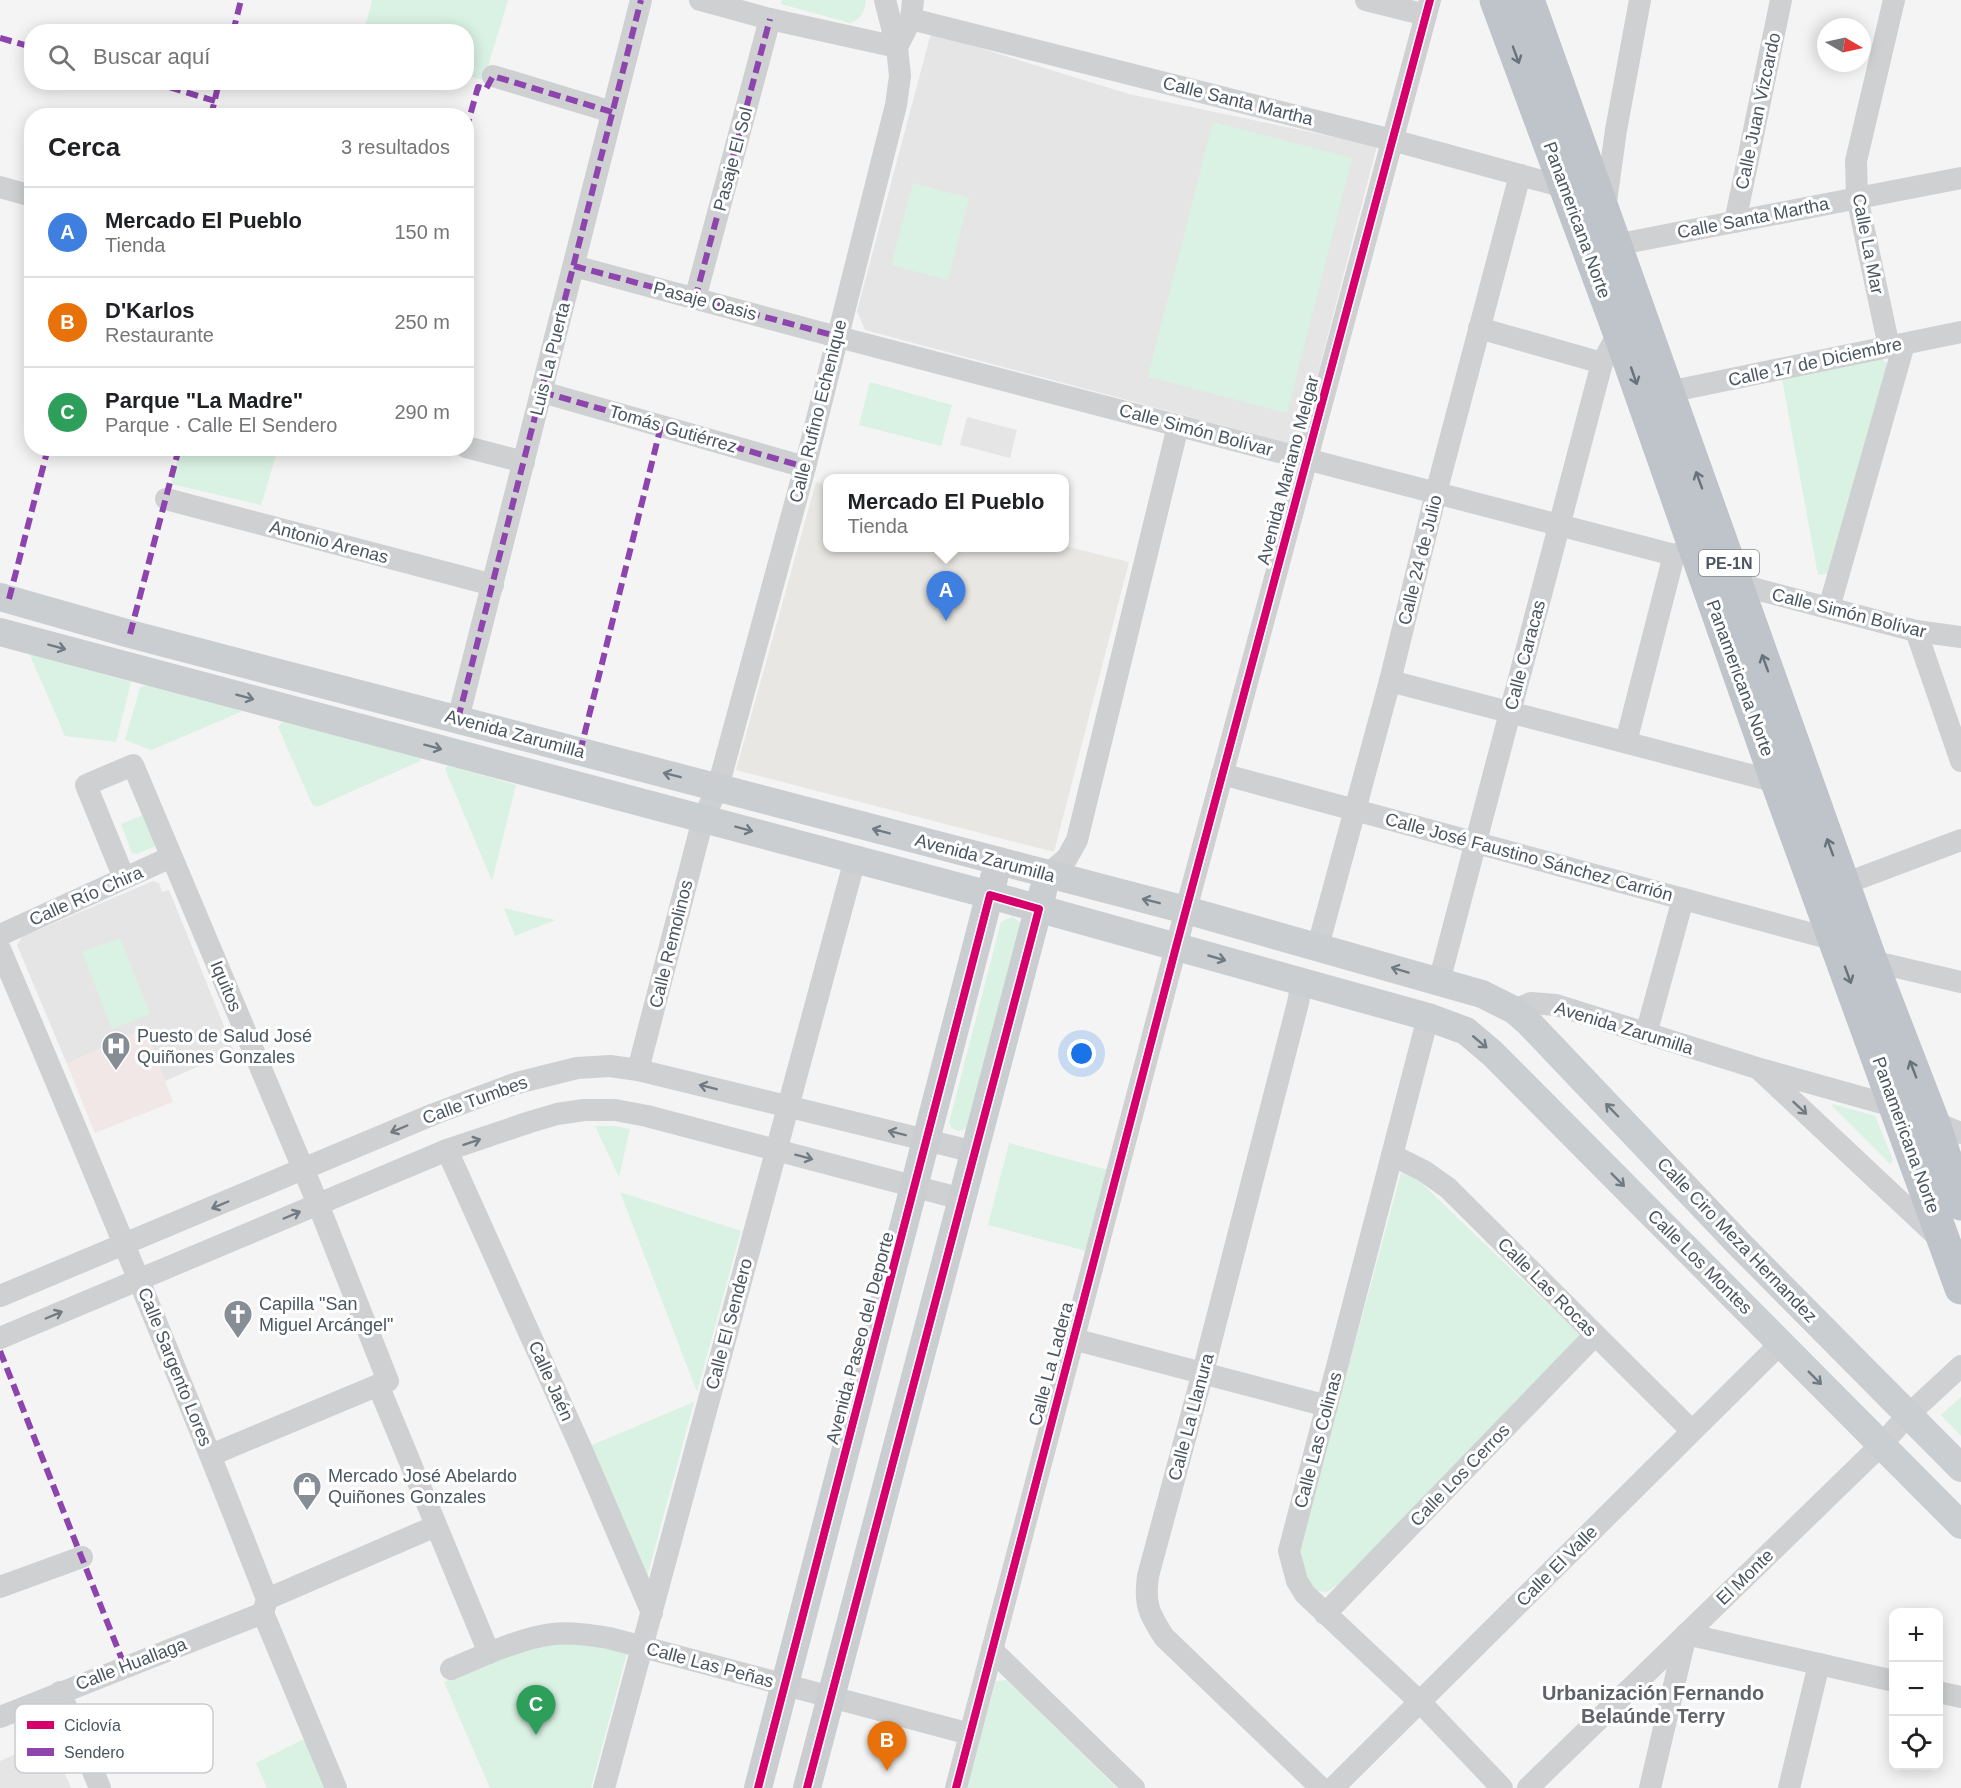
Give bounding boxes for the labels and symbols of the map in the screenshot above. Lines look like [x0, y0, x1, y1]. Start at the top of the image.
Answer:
north arrow [1817, 18, 1871, 72]
street label: Calle Juan Vizcardo [1732, 31, 1784, 191]
one-way arrow [1512, 45, 1523, 64]
street label: Calle Santa Martha [1161, 73, 1316, 130]
street label: Pasaje El Sol [709, 105, 757, 213]
street label: Panamericana Norte [1539, 139, 1615, 301]
street label: Calle La Mar [1848, 192, 1888, 296]
street label: Calle Santa Martha [1675, 193, 1831, 243]
street label: Pasaje Oasis [651, 278, 759, 324]
street label: Luis La Puerta [526, 299, 574, 418]
street label: Calle Rufino Echenique [786, 317, 850, 505]
street label: Calle 17 de Diciembre [1726, 334, 1904, 390]
one-way arrow [1630, 366, 1641, 385]
street label: Avenida Mariano Melgar [1253, 373, 1323, 567]
street label: Calle Simón Bolívar [1117, 400, 1275, 460]
street label: Tomás Gutiérrez [607, 401, 739, 457]
one-way arrow [1693, 471, 1704, 489]
street label: Calle 24 de Julio [1394, 493, 1446, 627]
street label: Antonio Arenas [267, 517, 391, 567]
road number: PE-1N [1699, 550, 1759, 576]
pin: A [926, 572, 966, 621]
street label: Calle Simón Bolívar [1770, 584, 1928, 642]
street label: Panamericana Norte [1702, 597, 1778, 759]
street label: Calle Caracas [1501, 598, 1549, 712]
one-way arrow [47, 641, 66, 653]
one-way arrow [1758, 654, 1769, 673]
one-way arrow [235, 691, 254, 703]
street label: Avenida Zarumilla [443, 706, 588, 763]
one-way arrow [424, 742, 443, 753]
one-way arrow [663, 769, 682, 781]
street label: Calle José Faustino Sánchez Carrión [1383, 809, 1675, 905]
one-way arrow [734, 824, 753, 836]
one-way arrow [872, 824, 891, 836]
street label: Avenida Zarumilla [913, 830, 1058, 887]
one-way arrow [1824, 838, 1835, 857]
street label: Calle Río Chira [26, 862, 147, 930]
street label: Calle Remolinos [645, 878, 697, 1010]
one-way arrow [1142, 894, 1161, 906]
one-way arrow [1207, 953, 1226, 964]
street label: Iquitos [206, 958, 246, 1014]
one-way arrow [1391, 964, 1410, 975]
one-way arrow [1843, 965, 1854, 984]
street label: Avenida Zarumilla [1552, 997, 1697, 1059]
place label: Puesto de Salud José Quiñones Gonzales [137, 1026, 312, 1067]
hospital icon: Puesto de Salud José Quiñones Gonzales [100, 1030, 132, 1072]
one-way arrow [1472, 1035, 1487, 1049]
your location [1067, 1039, 1096, 1068]
street label: Panamericana Norte [1868, 1054, 1944, 1216]
one-way arrow [1907, 1060, 1918, 1079]
street label: Calle Tumbes [420, 1072, 530, 1128]
one-way arrow [699, 1080, 718, 1092]
one-way arrow [1792, 1101, 1807, 1115]
one-way arrow [1605, 1103, 1620, 1118]
one-way arrow [391, 1123, 409, 1135]
one-way arrow [888, 1126, 907, 1138]
one-way arrow [462, 1135, 481, 1146]
one-way arrow [794, 1152, 813, 1163]
street label: Calle Ciro Meza Hernandez [1653, 1154, 1821, 1326]
one-way arrow [1611, 1172, 1625, 1187]
one-way arrow [211, 1200, 230, 1211]
street label: Calle Los Montes [1644, 1206, 1756, 1318]
one-way arrow [282, 1209, 300, 1220]
street label: Avenida Paseo del Deporte [822, 1230, 898, 1446]
street label: Calle Las Rocas [1494, 1234, 1600, 1340]
street label: Calle El Sendero [702, 1256, 756, 1392]
street label: Calle Sargento Lores [134, 1285, 216, 1449]
place label: Capilla "San Miguel Arcángel" [259, 1294, 393, 1335]
church icon: Capilla "San Miguel Arcángel" [222, 1298, 254, 1340]
street label: Calle La Ladera [1025, 1299, 1077, 1428]
one-way arrow [44, 1309, 63, 1320]
street label: Calle Jaén [525, 1338, 577, 1424]
street label: Calle La Llanura [1164, 1350, 1218, 1483]
street label: Calle Las Colinas [1290, 1370, 1346, 1510]
one-way arrow [1807, 1370, 1822, 1385]
street label: Calle Los Cerros [1406, 1420, 1514, 1530]
place label: Mercado José Abelardo Quiñones Gonzales [328, 1466, 517, 1507]
shop icon: Mercado José Abelardo Quiñones Gonzales [291, 1470, 323, 1512]
street label: Calle El Valle [1513, 1522, 1601, 1610]
street label: El Monte [1712, 1545, 1778, 1609]
street label: Calle Huallaga [73, 1633, 190, 1694]
street label: Calle Las Peñas [644, 1638, 776, 1692]
district label: Urbanización Fernando Belaúnde Terry [1542, 1682, 1764, 1727]
pin: C [516, 1686, 556, 1735]
legend [15, 1704, 213, 1773]
text: Ciclovía [64, 1717, 121, 1734]
pin: B [868, 1722, 906, 1771]
text: Sendero [64, 1744, 125, 1761]

